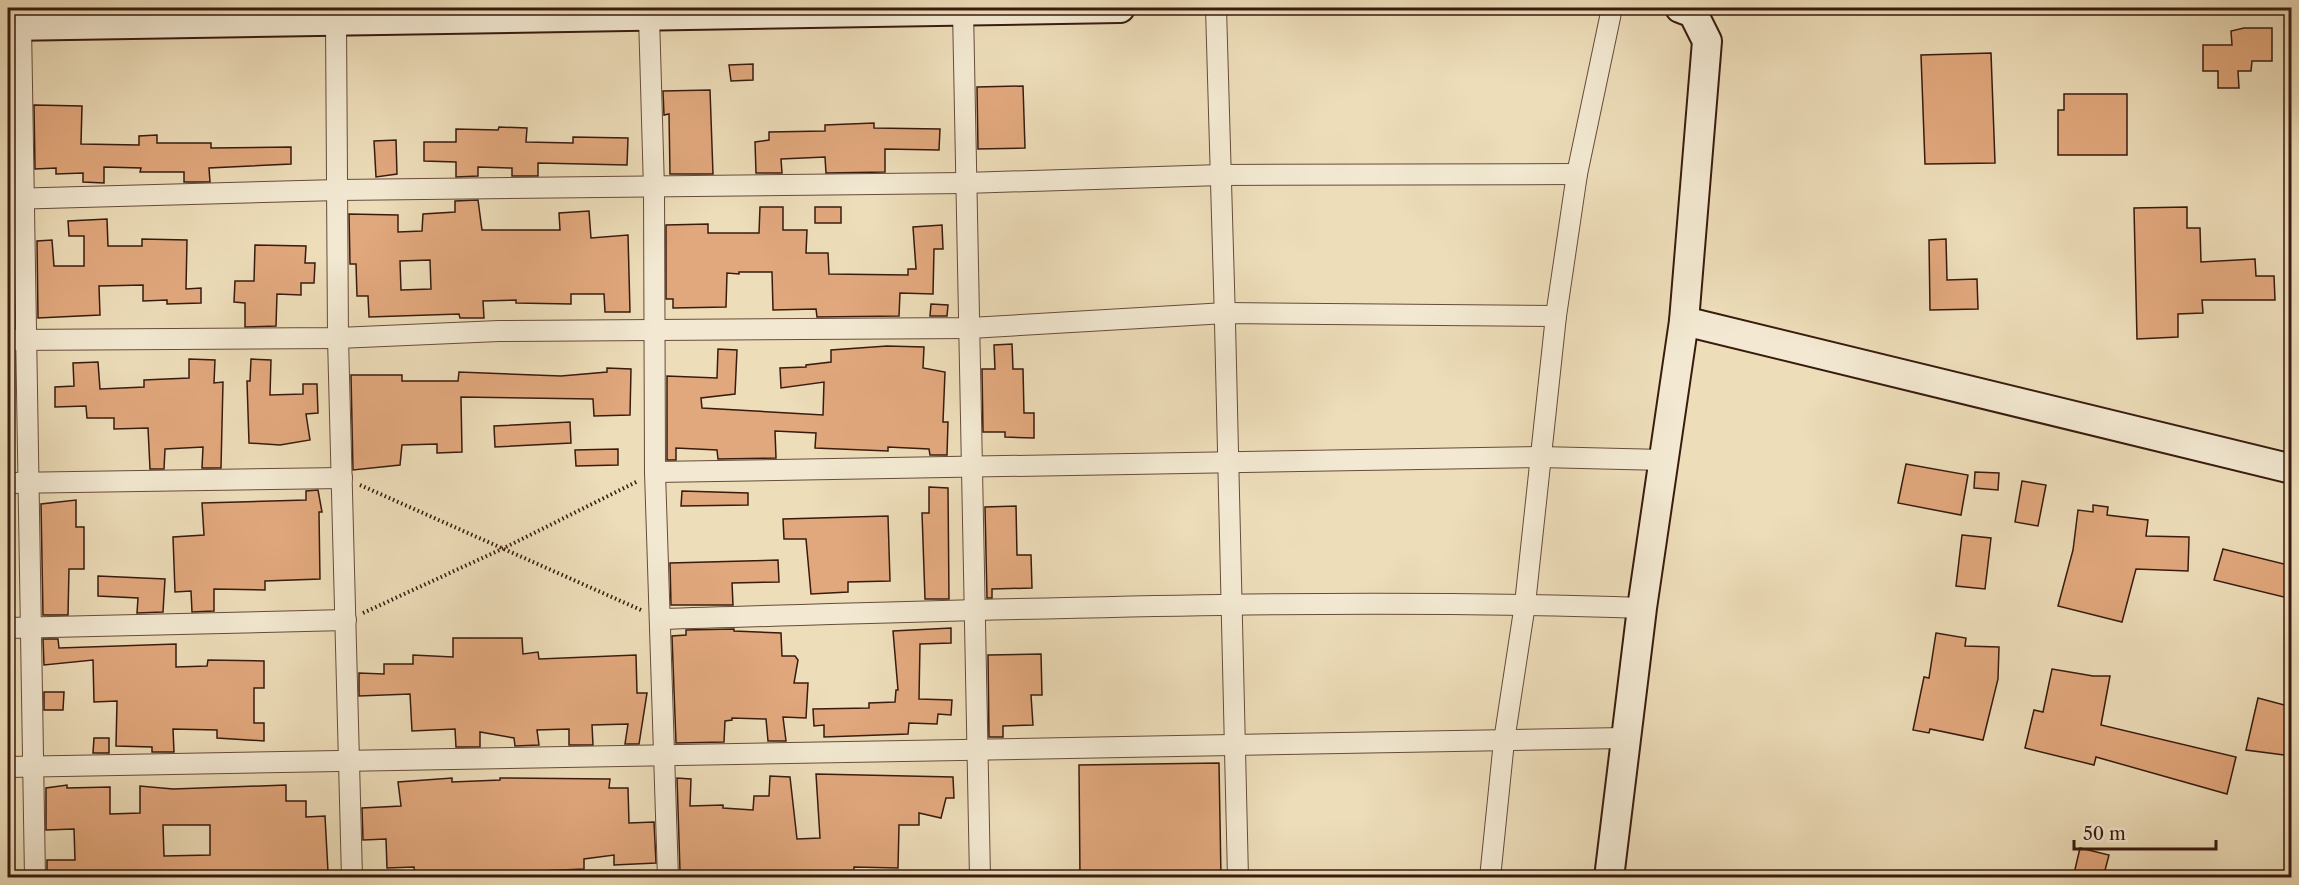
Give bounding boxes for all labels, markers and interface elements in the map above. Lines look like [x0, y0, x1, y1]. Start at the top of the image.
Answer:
scale bar [2074, 813, 2216, 851]
text: 50 m [2083, 823, 2126, 845]

